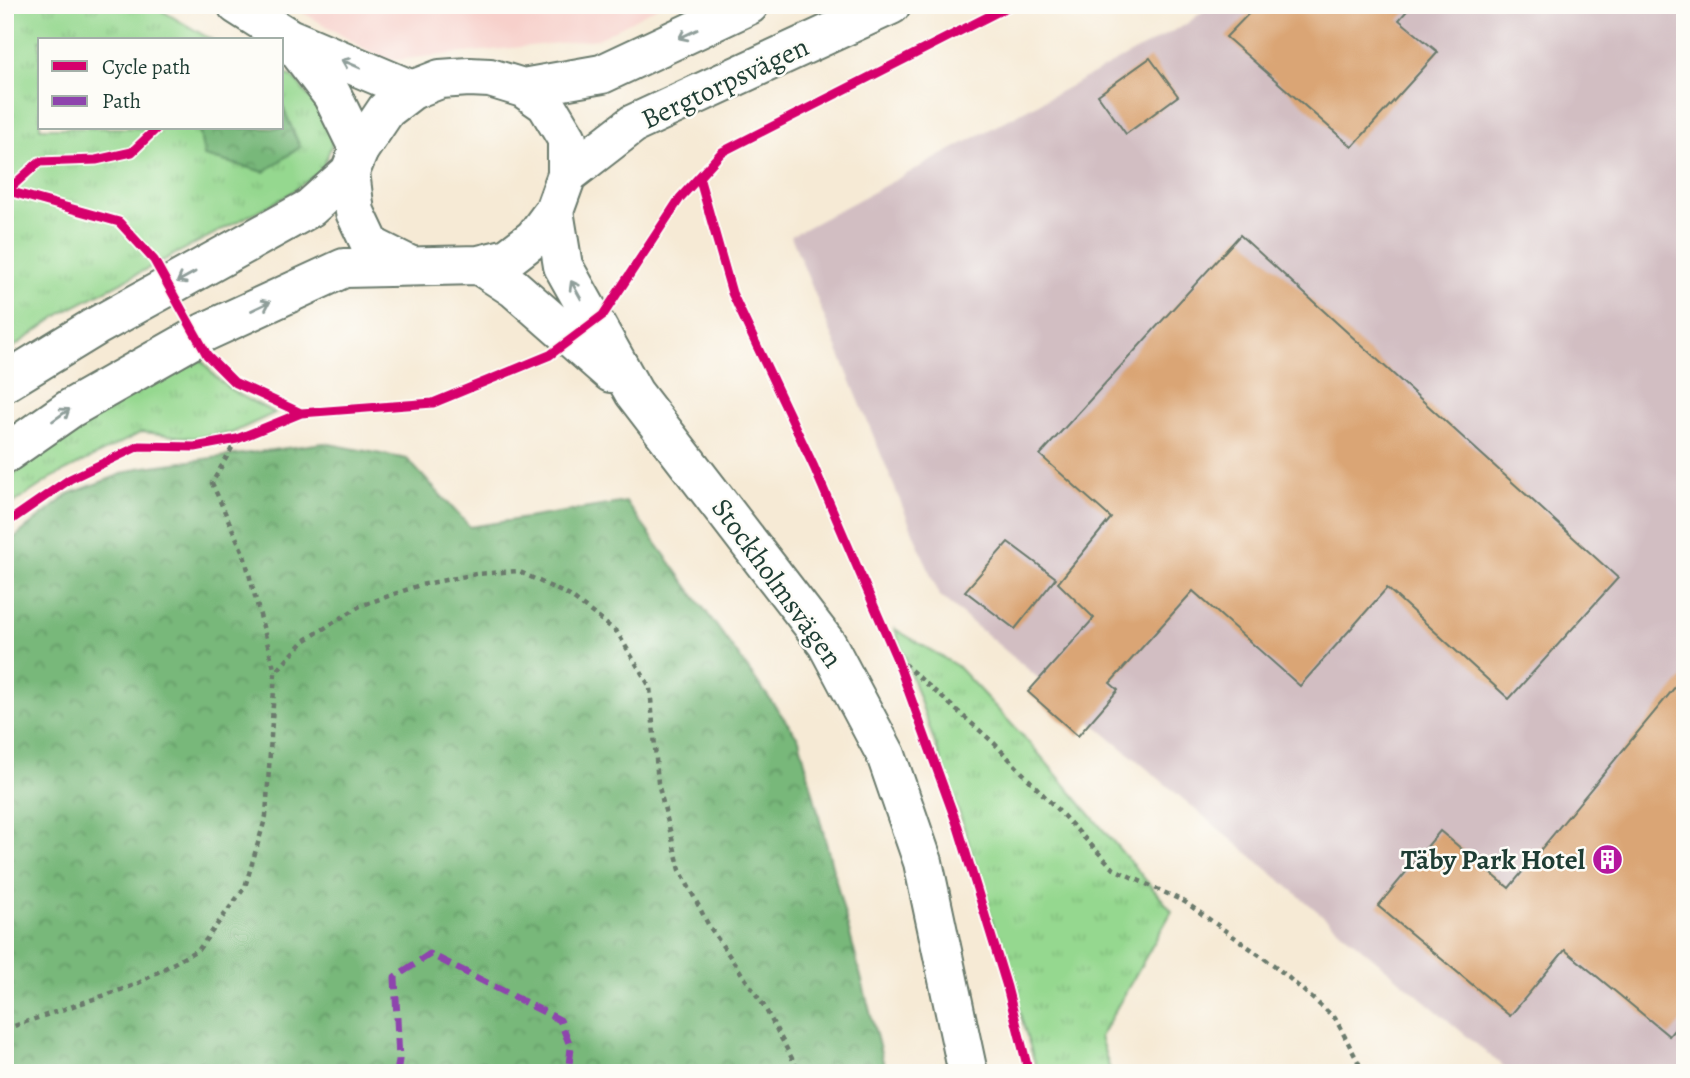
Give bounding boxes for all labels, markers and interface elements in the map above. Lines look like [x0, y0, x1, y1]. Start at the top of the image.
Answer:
street label: Bergtorpsvägen [635, 28, 815, 138]
one-way arrow [678, 28, 699, 41]
legend [38, 38, 284, 130]
text: Cycle path [102, 53, 191, 81]
one-way arrow [340, 57, 362, 70]
text: Path [102, 87, 141, 115]
one-way arrow [177, 270, 197, 284]
one-way arrow [569, 281, 583, 301]
one-way arrow [250, 299, 271, 312]
one-way arrow [51, 408, 70, 422]
street label: Stockholmsvägen [703, 490, 851, 676]
place label: Täby Park Hotel [1401, 841, 1586, 879]
building icon: Täby Park Hotel [1591, 843, 1625, 877]

